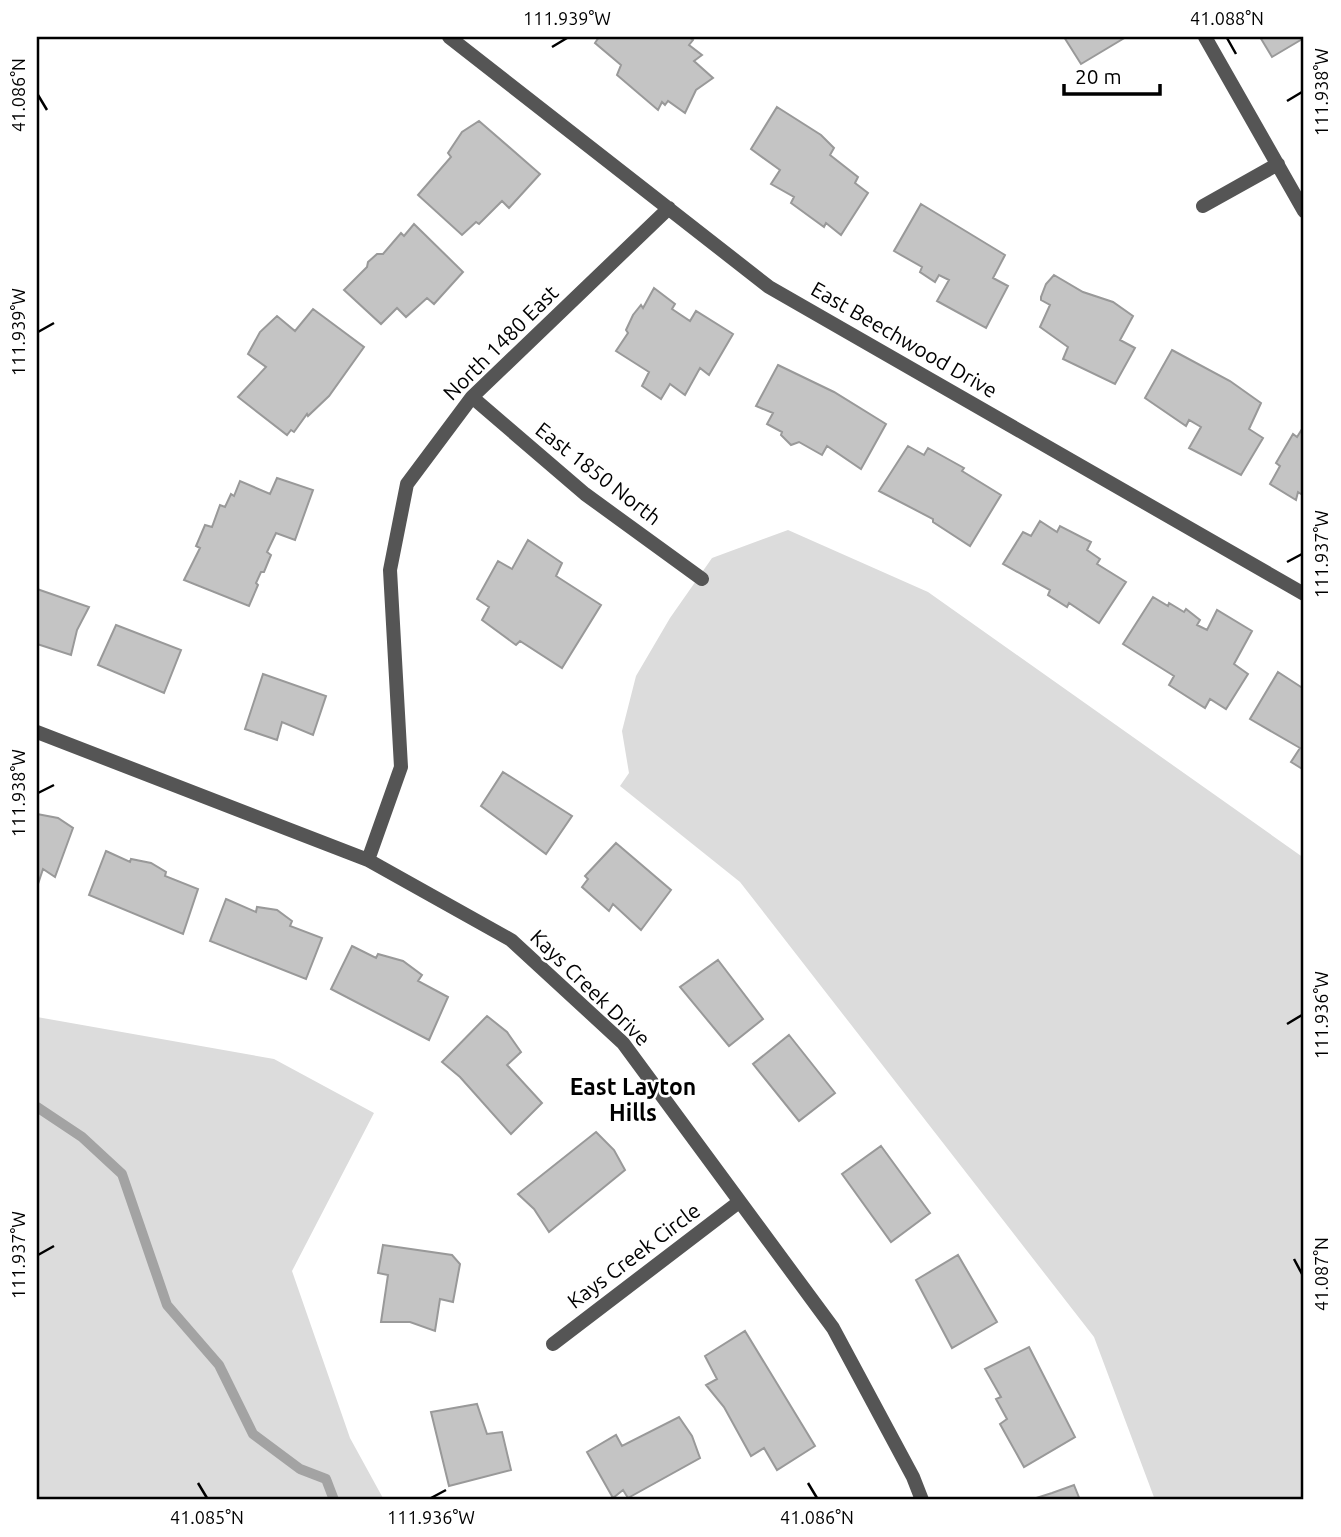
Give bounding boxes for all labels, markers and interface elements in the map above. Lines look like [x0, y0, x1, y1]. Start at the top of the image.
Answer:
text: 111.939°W [523, 8, 611, 28]
text: 41.088°N [1190, 8, 1264, 28]
text: 111.938°W [1311, 48, 1331, 136]
scale bar [1064, 52, 1161, 96]
text: 41.086°N [8, 58, 28, 132]
text: 20 m [1075, 64, 1122, 88]
street label: East Beechwood Drive [807, 276, 1002, 402]
street label: North 1480 East [438, 280, 563, 405]
text: 111.939°W [8, 288, 28, 376]
street label: East 1850 North [531, 417, 666, 530]
text: 111.937°W [1311, 510, 1331, 598]
text: 111.938°W [8, 749, 28, 837]
street label: Kays Creek Drive [526, 924, 655, 1050]
text: 111.936°W [1311, 971, 1331, 1059]
district label: East Layton Hills [570, 1074, 696, 1125]
street label: Kays Creek Circle [562, 1198, 704, 1313]
text: 111.937°W [8, 1211, 28, 1299]
text: 41.087°N [1311, 1237, 1331, 1311]
text: 41.085°N [170, 1507, 244, 1527]
text: 111.936°W [387, 1507, 475, 1527]
text: 41.086°N [780, 1507, 854, 1527]

